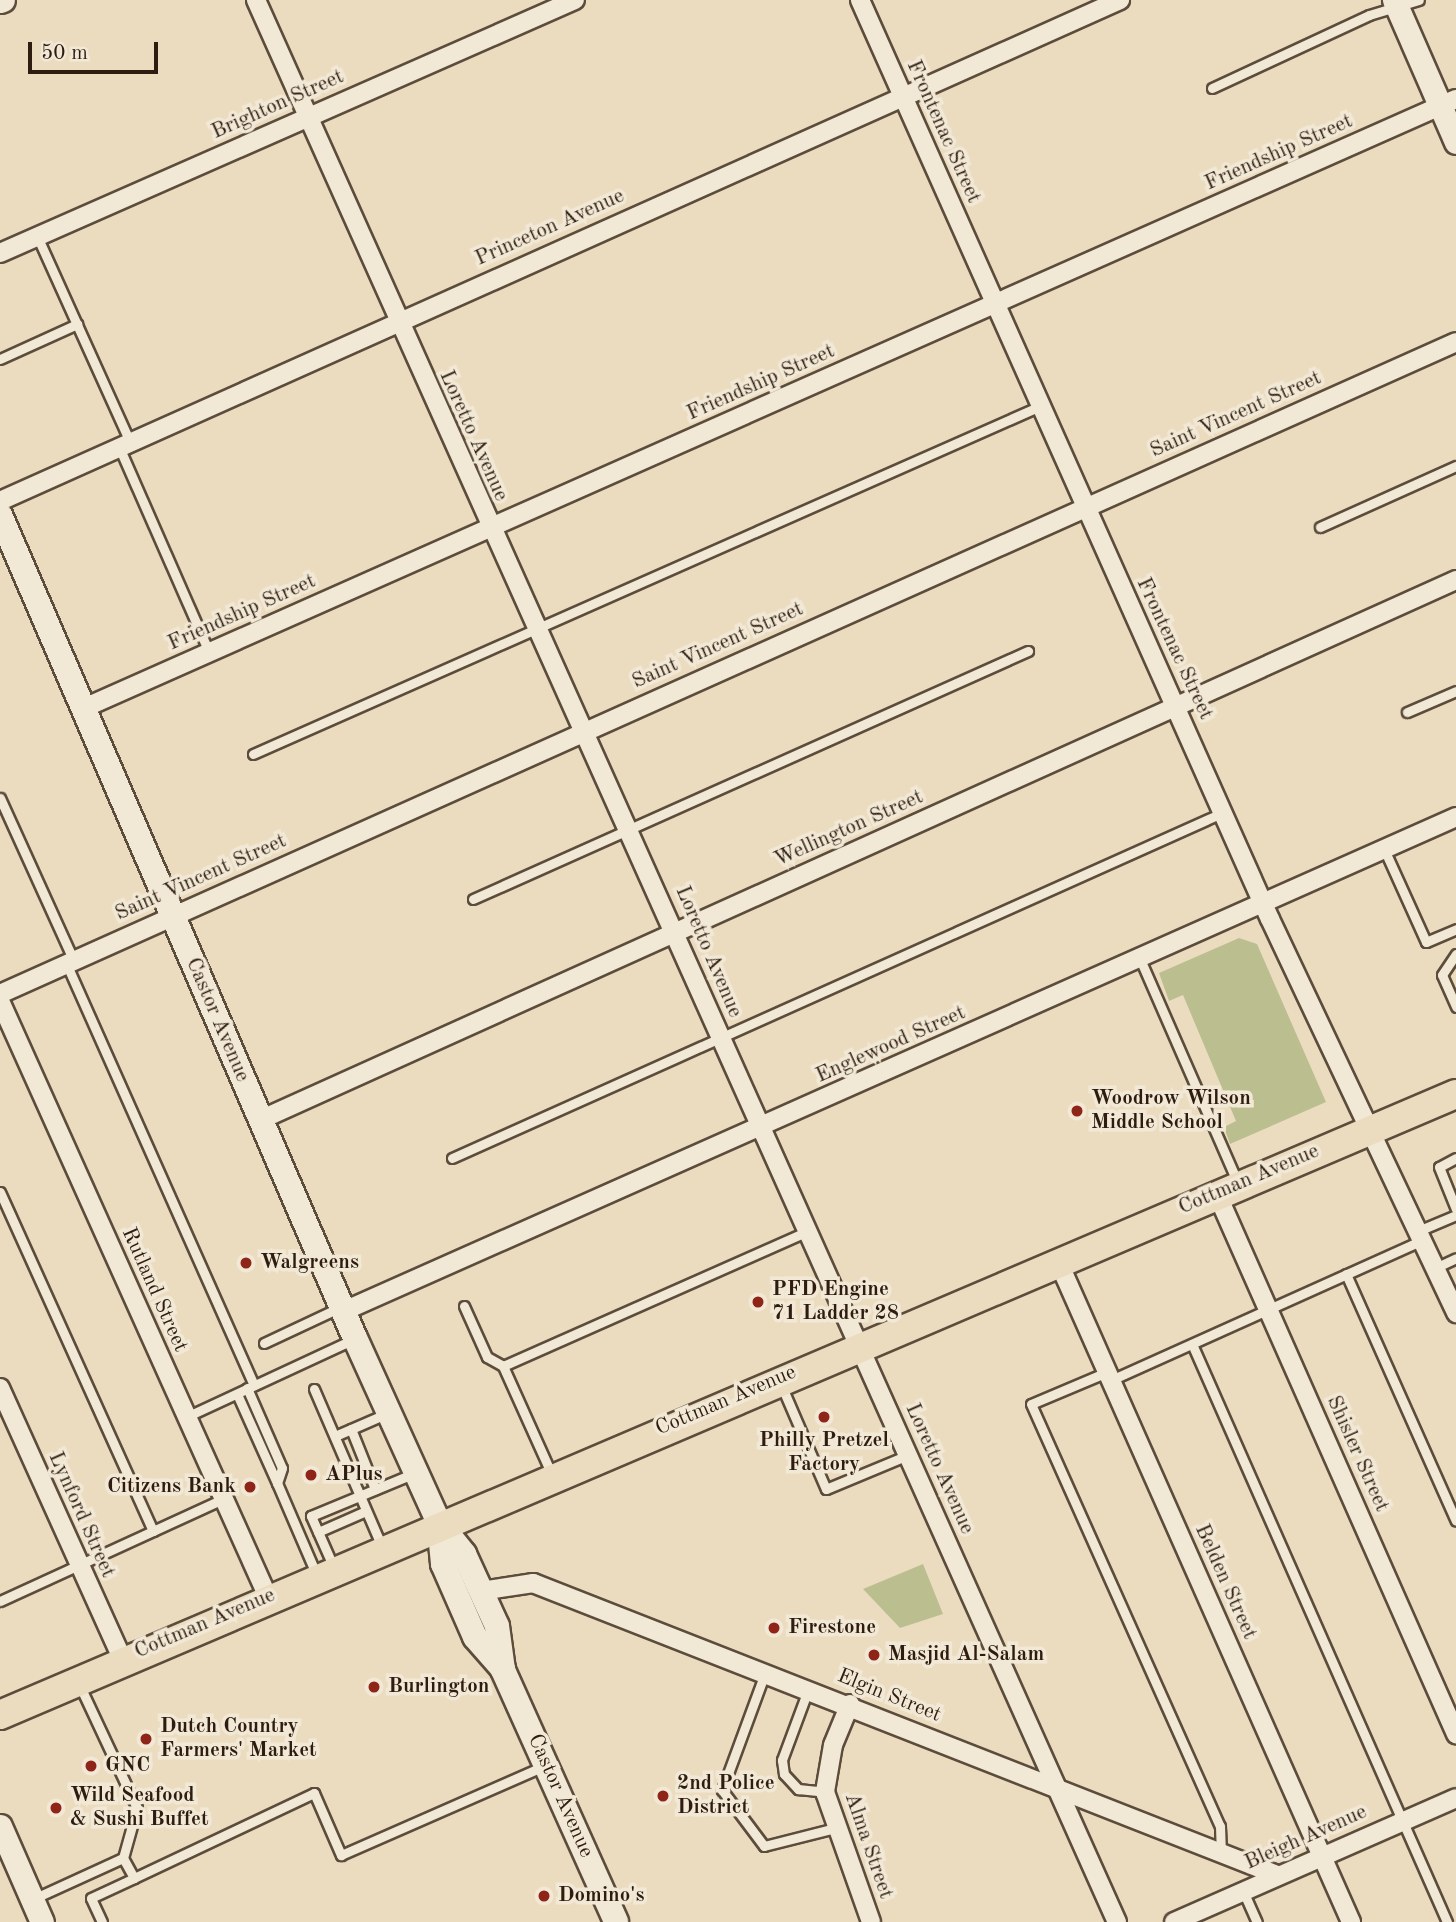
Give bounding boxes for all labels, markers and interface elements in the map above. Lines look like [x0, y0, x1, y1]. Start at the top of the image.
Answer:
scale bar [32, 28, 161, 72]
text: 50 m [41, 43, 88, 64]
street label: Frontenac Street [900, 57, 986, 207]
street label: Brighton Street [208, 65, 348, 145]
street label: Friendship Street [1201, 109, 1357, 197]
street label: Princeton Avenue [472, 184, 628, 272]
street label: Friendship Street [683, 339, 839, 427]
street label: Saint Vincent Street [1146, 366, 1326, 464]
street label: Loretto Avenue [433, 367, 513, 505]
street label: Friendship Street [164, 569, 320, 657]
street label: Frontenac Street [1130, 574, 1218, 724]
street label: Saint Vincent Street [628, 597, 808, 695]
street label: Wellington Street [771, 785, 927, 873]
street label: Saint Vincent Street [111, 829, 291, 927]
street label: Loretto Avenue [669, 882, 747, 1022]
street label: Castor Avenue [180, 954, 254, 1086]
street label: Englewood Street [812, 1001, 970, 1089]
place label: Woodrow Wilson Middle School [1091, 1086, 1251, 1136]
marker: Woodrow Wilson Middle School [1069, 1103, 1085, 1119]
street label: Cottman Avenue [1175, 1139, 1323, 1221]
street label: Rutland Street [115, 1224, 193, 1356]
place label: Walgreens [260, 1250, 359, 1276]
marker: Walgreens [238, 1255, 254, 1271]
place label: PFD Engine 71 Ladder 28 [772, 1277, 899, 1327]
marker: PFD Engine 71 Ladder 28 [750, 1294, 766, 1310]
street label: Cottman Avenue [652, 1360, 800, 1442]
street label: Shisler Street [1320, 1392, 1394, 1516]
street label: Loretto Avenue [899, 1400, 979, 1538]
marker: Philly Pretzel Factory [816, 1409, 832, 1425]
place label: Philly Pretzel Factory [759, 1428, 889, 1478]
street label: Lynford Street [42, 1448, 120, 1582]
place label: APlus [325, 1462, 383, 1488]
marker: APlus [303, 1467, 319, 1483]
place label: Citizens Bank [107, 1474, 236, 1500]
marker: Citizens Bank [242, 1479, 258, 1495]
street label: Belden Street [1188, 1521, 1262, 1643]
street label: Cottman Avenue [131, 1583, 279, 1665]
place label: Firestone [788, 1615, 876, 1641]
marker: Firestone [766, 1620, 782, 1636]
place label: Masjid Al-Salam [888, 1642, 1044, 1668]
marker: Masjid Al-Salam [866, 1647, 882, 1663]
street label: Elgin Street [833, 1664, 945, 1728]
place label: Burlington [388, 1674, 489, 1700]
marker: Burlington [366, 1679, 382, 1695]
place label: Dutch Country Farmers' Market [160, 1714, 317, 1764]
street label: Castor Avenue [522, 1730, 598, 1862]
marker: Dutch Country Farmers' Market [138, 1731, 154, 1747]
place label: GNC [105, 1753, 150, 1779]
marker: GNC [83, 1758, 99, 1774]
place label: 2nd Police District [677, 1771, 775, 1821]
place label: Wild Seafood & Sushi Buffet [70, 1783, 209, 1833]
marker: 2nd Police District [655, 1788, 671, 1804]
street label: Alma Street [838, 1790, 898, 1902]
marker: Wild Seafood & Sushi Buffet [48, 1800, 64, 1816]
street label: Bleigh Avenue [1241, 1800, 1371, 1876]
place label: Domino's [558, 1883, 644, 1909]
marker: Domino's [536, 1888, 552, 1904]

